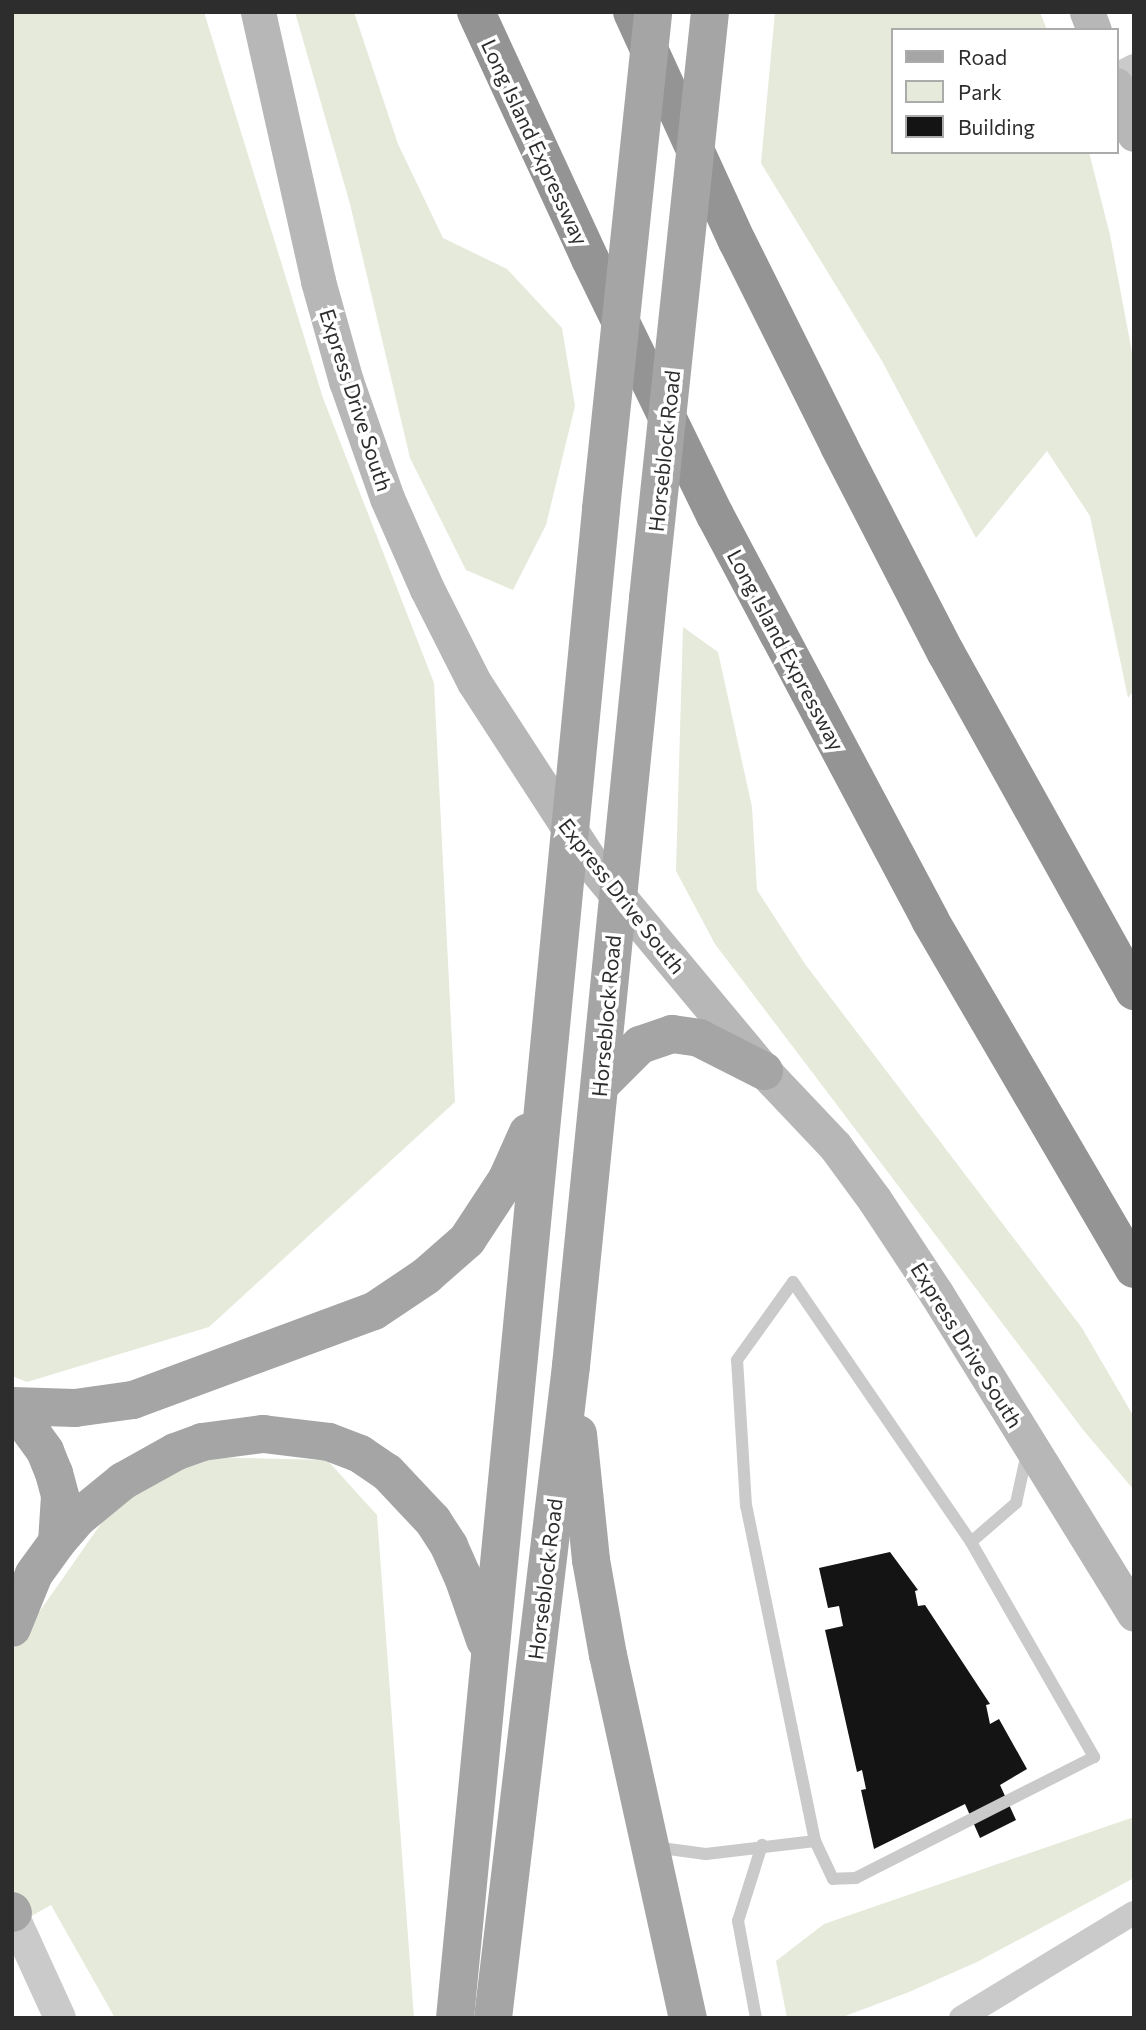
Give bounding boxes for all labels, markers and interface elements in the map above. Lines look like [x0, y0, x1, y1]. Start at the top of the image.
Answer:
legend [890, 28, 1118, 154]
street label: Long Island Expressway [476, 35, 594, 249]
text: Road [958, 44, 1007, 69]
text: Park [958, 79, 1002, 104]
text: Building [958, 114, 1035, 139]
street label: Express Drive South [315, 306, 397, 494]
street label: Horseblock Road [643, 369, 685, 533]
street label: Long Island Expressway [722, 545, 850, 755]
street label: Express Drive South [554, 813, 690, 979]
street label: Horseblock Road [586, 934, 626, 1098]
street label: Express Drive South [906, 1258, 1028, 1432]
street label: Horseblock Road [523, 1497, 567, 1661]

